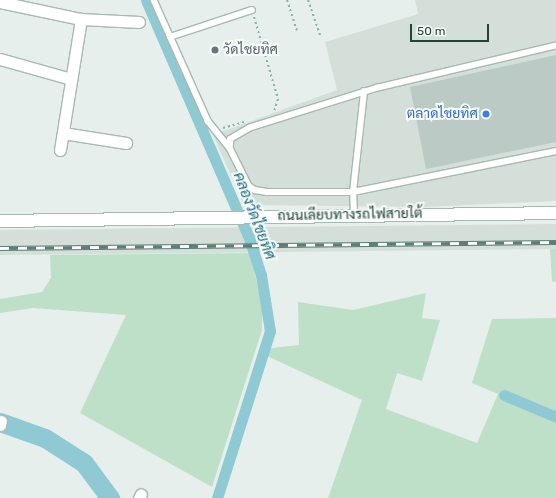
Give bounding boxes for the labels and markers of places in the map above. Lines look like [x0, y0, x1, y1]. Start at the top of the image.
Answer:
place label: วัดไชยทิศ [223, 42, 278, 58]
marker: วัดไชยทิศ [210, 45, 220, 55]
place label: ตลาดไชยทิศ [407, 106, 478, 122]
marker: ตลาดไชยทิศ [481, 109, 491, 119]

